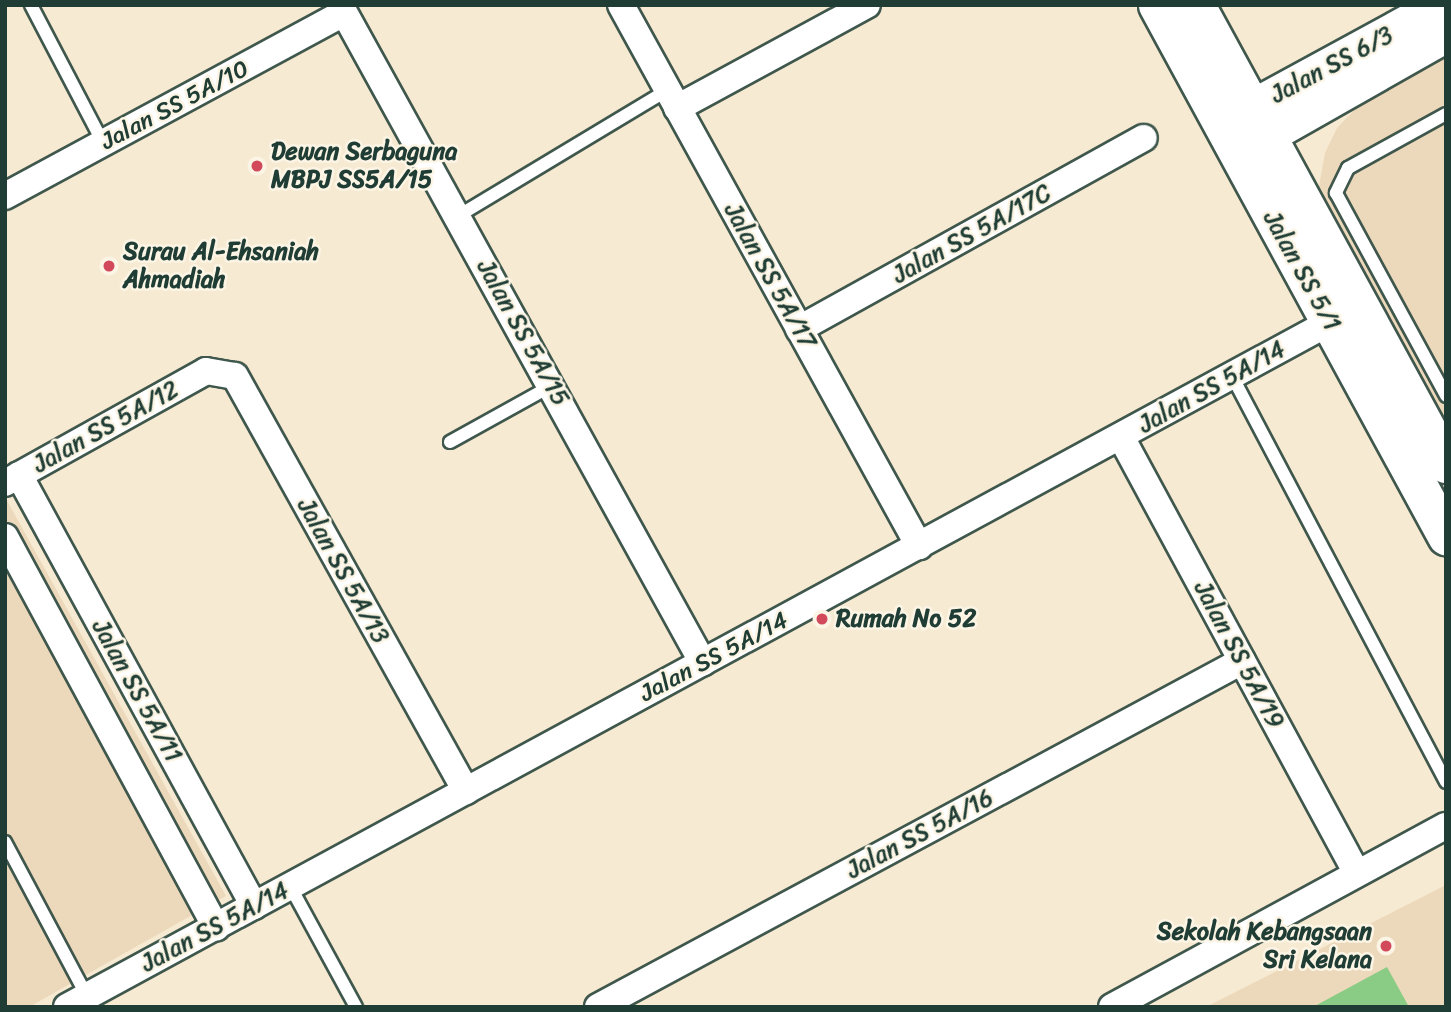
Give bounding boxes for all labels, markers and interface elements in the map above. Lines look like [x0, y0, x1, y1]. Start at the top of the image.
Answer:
street label: Jalan SS 6/3 [1265, 20, 1399, 110]
street label: Jalan SS 5A/10 [95, 53, 255, 157]
place label: Dewan Serbaguna MBPJ SS5A/15 [271, 138, 458, 194]
marker: Dewan Serbaguna MBPJ SS5A/15 [249, 158, 265, 174]
street label: Jalan SS 5A/17C [887, 178, 1057, 290]
street label: Jalan SS 5A/17 [718, 197, 822, 355]
street label: Jalan SS 5/1 [1257, 205, 1347, 337]
place label: Surau Al-Ehsaniah Ahmadiah [123, 238, 318, 294]
street label: Jalan SS 5A/15 [470, 254, 576, 412]
marker: Surau Al-Ehsaniah Ahmadiah [101, 258, 117, 274]
street label: Jalan SS 5A/14 [1133, 334, 1291, 440]
street label: Jalan SS 5A/12 [27, 375, 185, 479]
street label: Jalan SS 5A/13 [291, 493, 395, 649]
street label: Jalan SS 5A/19 [1188, 575, 1290, 735]
street label: Jalan SS 5A/14 [634, 605, 794, 709]
place label: Rumah No 52 [836, 605, 976, 633]
marker: Rumah No 52 [814, 611, 830, 627]
street label: Jalan SS 5A/11 [85, 614, 189, 768]
street label: Jalan SS 5A/16 [841, 783, 999, 885]
street label: Jalan SS 5A/14 [135, 875, 295, 979]
place label: Sekolah Kebangsaan Sri Kelana [1157, 918, 1372, 974]
marker: Sekolah Kebangsaan Sri Kelana [1378, 938, 1394, 954]

